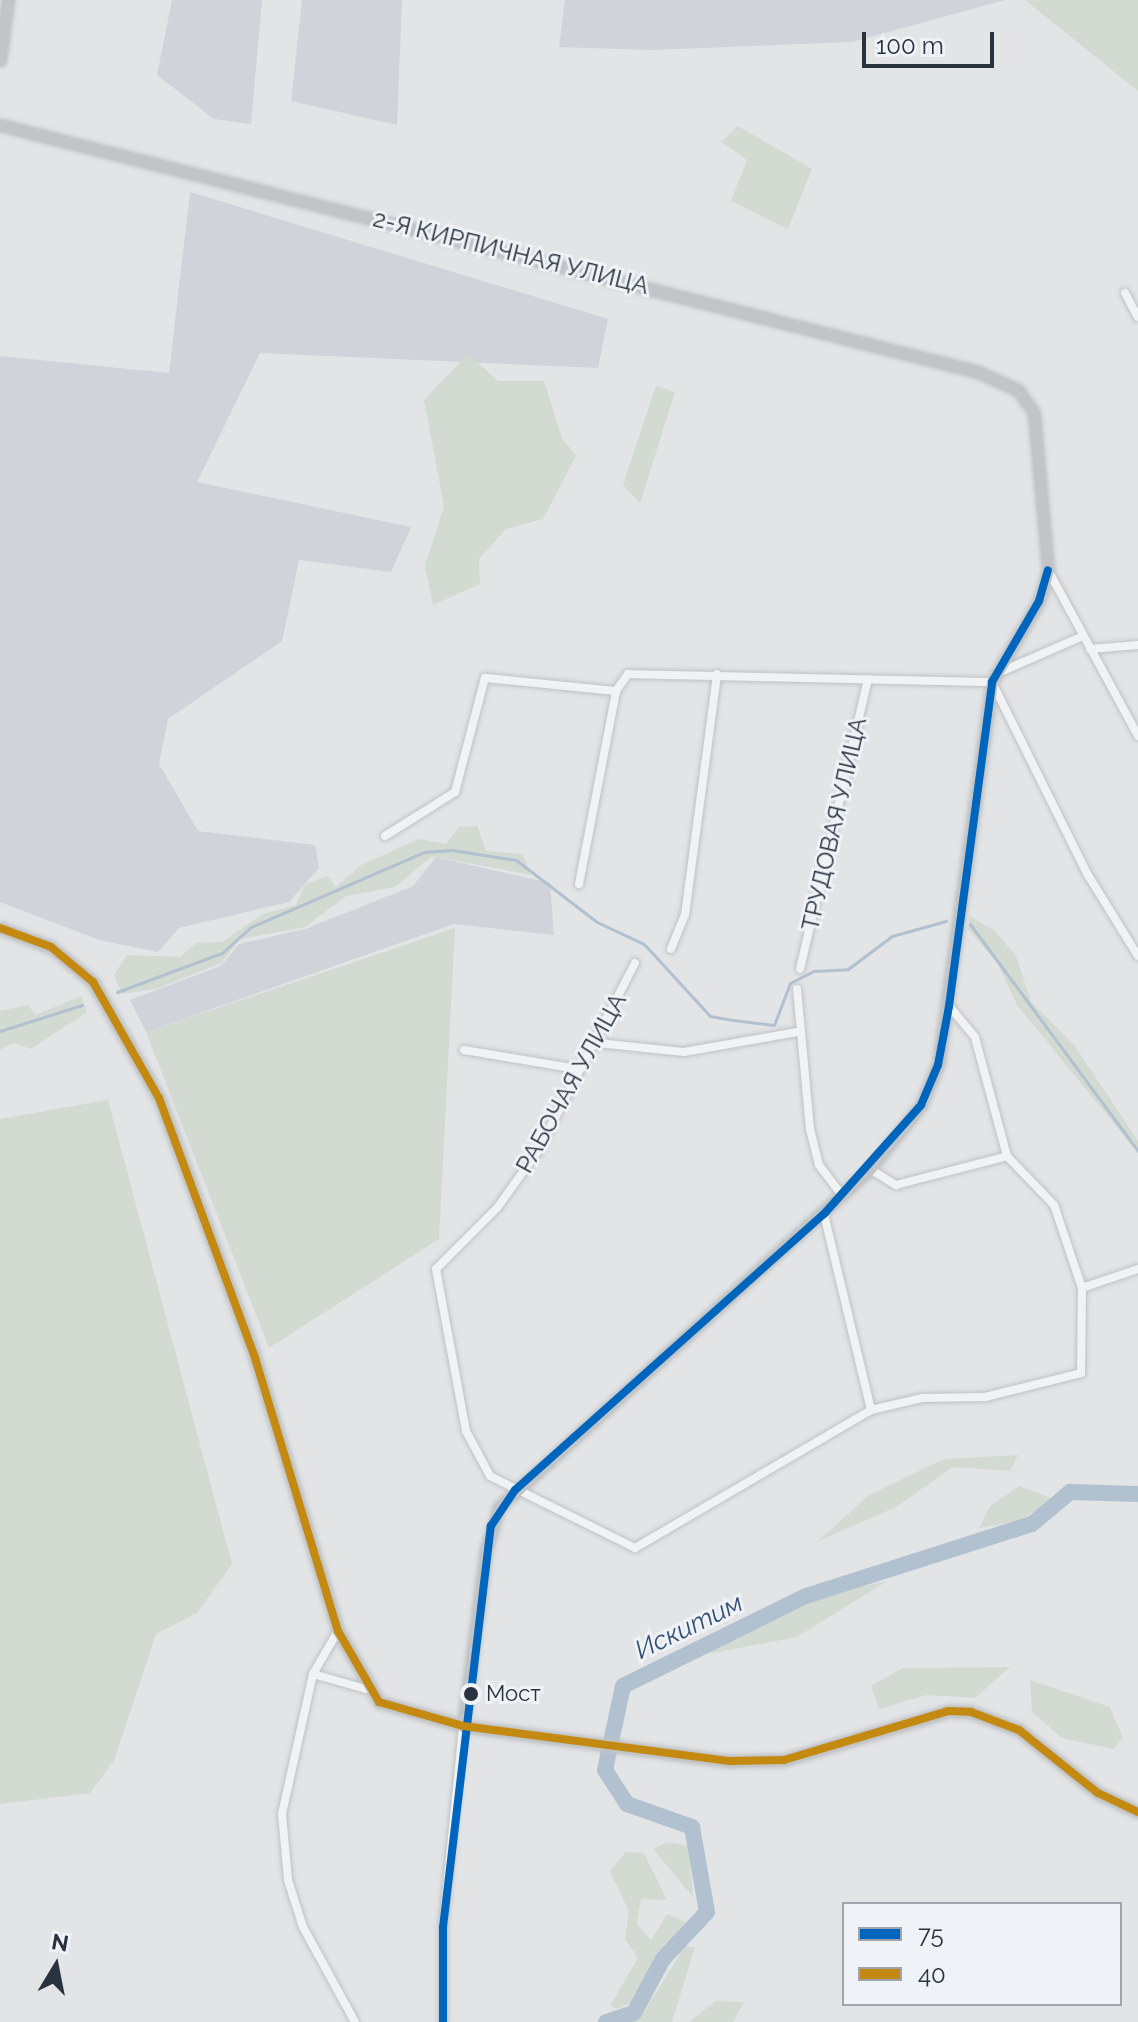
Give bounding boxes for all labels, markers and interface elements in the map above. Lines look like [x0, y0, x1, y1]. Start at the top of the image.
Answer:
scale bar [866, 16, 998, 66]
text: 100 m [876, 31, 944, 60]
street label: 2-Я КИРПИЧНАЯ УЛИЦА [370, 204, 652, 300]
street label: ТРУДОВАЯ УЛИЦА [795, 715, 873, 933]
street label: РАБОЧАЯ УЛИЦА [510, 988, 632, 1178]
water label: Искитим [630, 1588, 748, 1666]
place label: Мост [486, 1681, 541, 1707]
marker: Мост [463, 1686, 479, 1702]
legend [842, 1902, 1122, 2006]
text: 75 [918, 1920, 944, 1949]
north arrow [16, 1926, 96, 2006]
text: N [50, 1928, 71, 1957]
text: 40 [918, 1960, 946, 1989]

